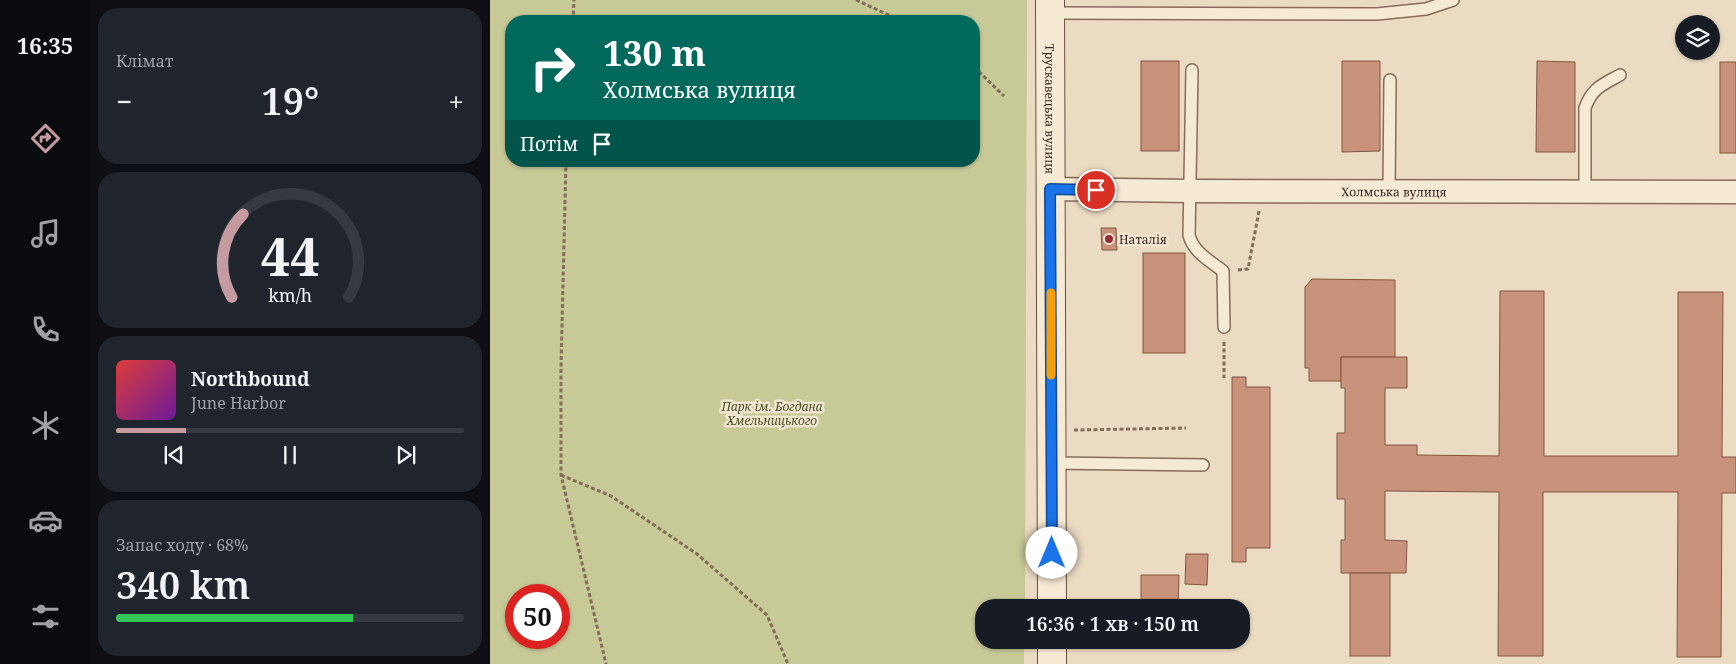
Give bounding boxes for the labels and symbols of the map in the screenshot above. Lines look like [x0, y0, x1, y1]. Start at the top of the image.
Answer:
street label: Трускавецька вулиця [1042, 44, 1059, 174]
pin [1075, 169, 1117, 211]
street label: Холмська вулиця [1341, 183, 1447, 200]
place label: Наталія [1119, 231, 1167, 248]
marker: Наталія [1103, 233, 1115, 245]
park label: Парк ім. Богдана Хмельницького [720, 398, 823, 429]
position arrow [1025, 526, 1077, 578]
speed limit sign: 50 [505, 584, 570, 649]

